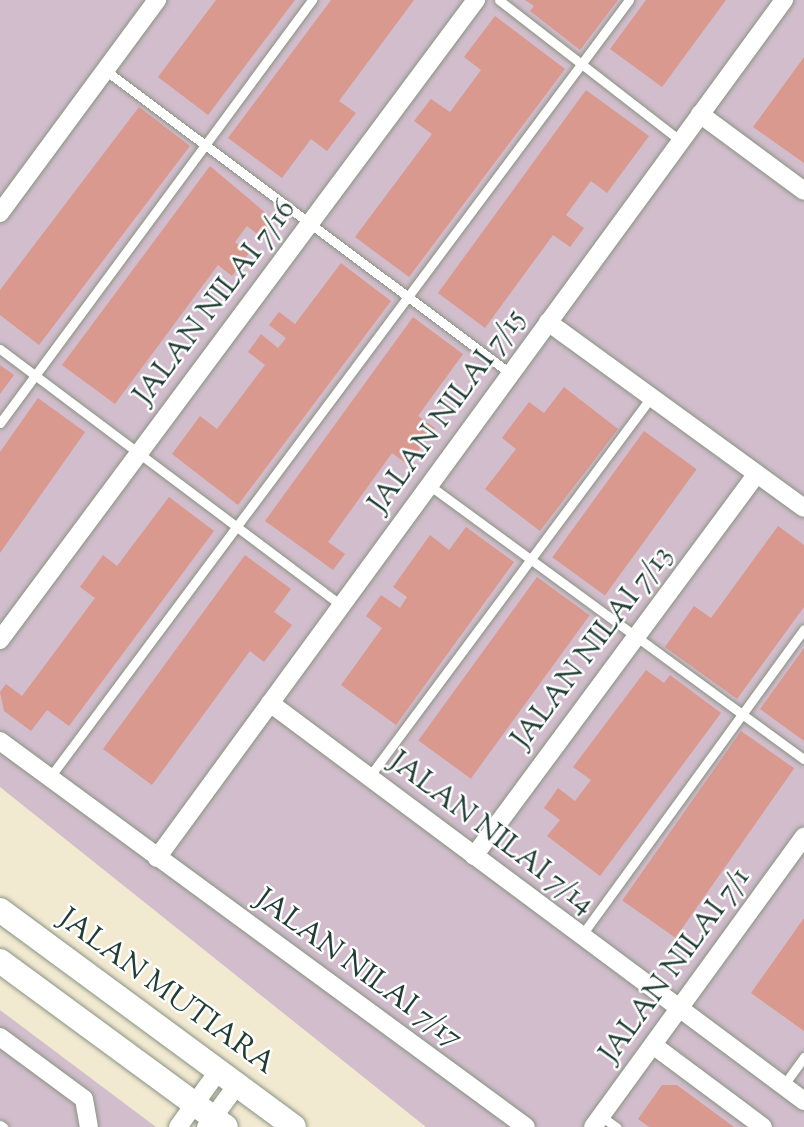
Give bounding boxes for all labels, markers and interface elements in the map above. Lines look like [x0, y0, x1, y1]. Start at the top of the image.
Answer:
street label: JALAN NILAI 7/16 [127, 193, 305, 413]
street label: JALAN NILAI 7/15 [362, 303, 534, 521]
street label: JALAN NILAI 7/13 [505, 539, 681, 757]
street label: JALAN NILAI 7/14 [381, 745, 601, 923]
street label: JALAN NILAI 7/1 [593, 861, 759, 1071]
street label: JALAN NILAI 7/17 [247, 883, 469, 1057]
street label: JALAN MUTIARA [51, 902, 281, 1084]

